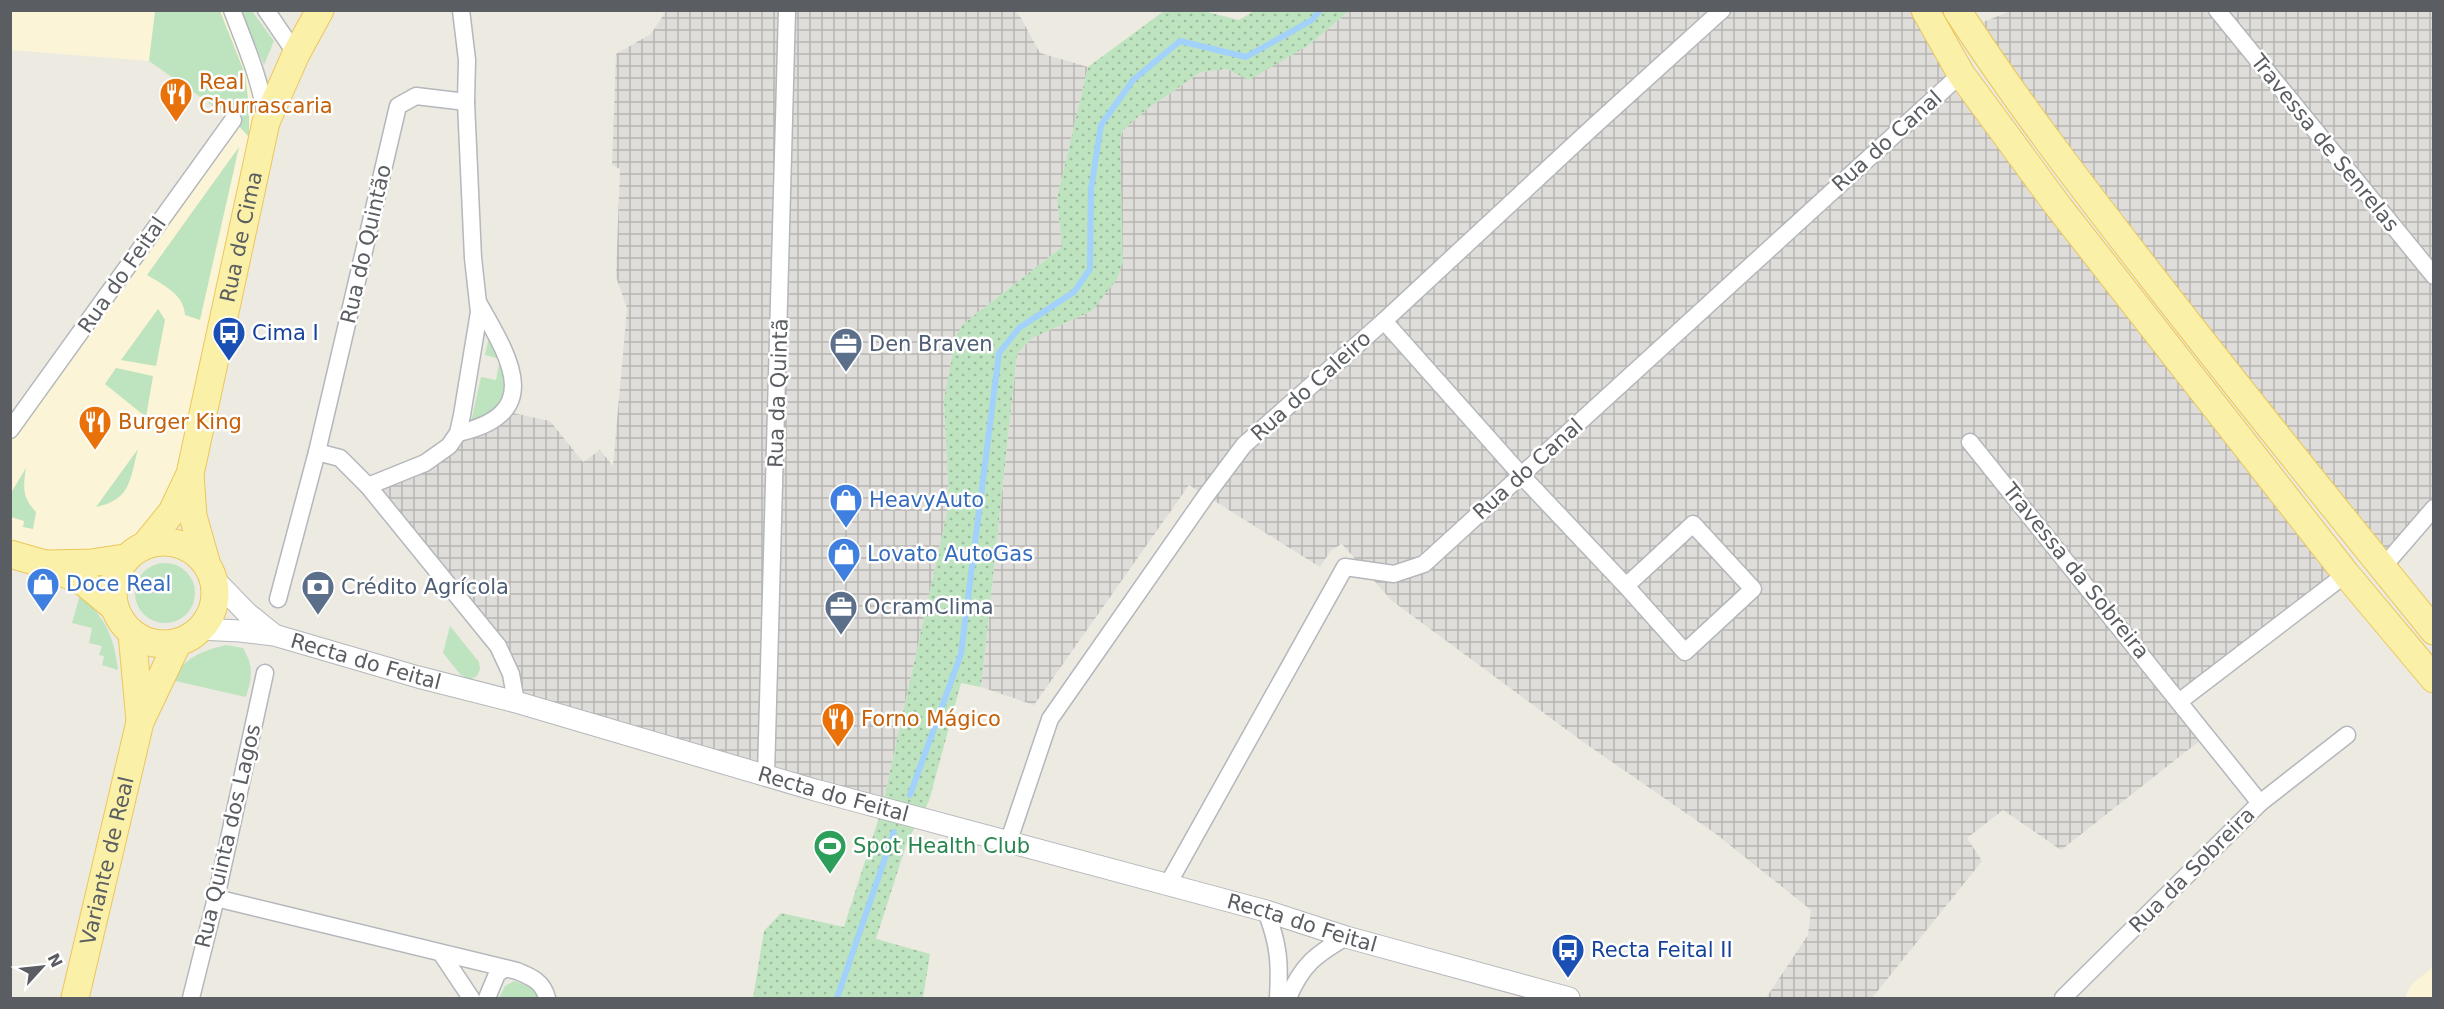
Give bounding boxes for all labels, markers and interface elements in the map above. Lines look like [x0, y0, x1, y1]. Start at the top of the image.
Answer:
street label: Travessa de Senrelas [2245, 49, 2404, 237]
place label: Real Churrascaria [199, 70, 333, 118]
restaurant icon: Real Churrascaria [158, 76, 194, 123]
street label: Rua do Canal [1827, 86, 1947, 196]
street label: Rua do Quintão [336, 162, 396, 326]
street label: Rua de Cima [215, 169, 267, 304]
street label: Rua do Feital [73, 212, 171, 338]
bus stop icon: Cima I [211, 315, 247, 362]
street label: Rua da Quintã [763, 318, 793, 468]
place label: Cima I [252, 321, 319, 345]
office icon: Den Braven [828, 326, 864, 373]
street label: Rua do Caleiro [1246, 326, 1376, 446]
place label: Den Braven [869, 332, 993, 356]
restaurant icon: Burger King [77, 404, 113, 451]
place label: Burger King [118, 410, 242, 434]
street label: Rua do Canal [1468, 414, 1588, 524]
street label: Travessa da Sobreira [1997, 478, 2154, 664]
shop icon: HeavyAuto [828, 482, 864, 529]
place label: HeavyAuto [869, 488, 984, 512]
shop icon: Lovato AutoGas [826, 536, 862, 583]
place label: Lovato AutoGas [867, 542, 1033, 566]
shop icon: Doce Real [25, 566, 61, 613]
bank icon: Crédito Agrícola [300, 569, 336, 616]
place label: Doce Real [66, 572, 171, 596]
place label: Crédito Agrícola [341, 575, 509, 599]
office icon: OcramClima [823, 589, 859, 636]
place label: OcramClima [864, 595, 994, 619]
street label: Recta do Feital [288, 629, 444, 694]
restaurant icon: Forno Mágico [820, 701, 856, 748]
place label: Forno Mágico [861, 707, 1001, 731]
street label: Rua Quinta dos Lagos [191, 722, 265, 950]
street label: Recta do Feital [755, 762, 911, 827]
street label: Variante de Real [76, 774, 139, 947]
street label: Rua da Sobreira [2124, 802, 2260, 938]
sports icon: Spot Health Club [812, 828, 848, 875]
place label: Spot Health Club [853, 834, 1030, 858]
street label: Recta do Feital [1224, 889, 1380, 957]
bus stop icon: Recta Feital II [1550, 932, 1586, 979]
north arrow [12, 937, 72, 997]
place label: Recta Feital II [1591, 938, 1733, 962]
text: N [43, 950, 66, 971]

